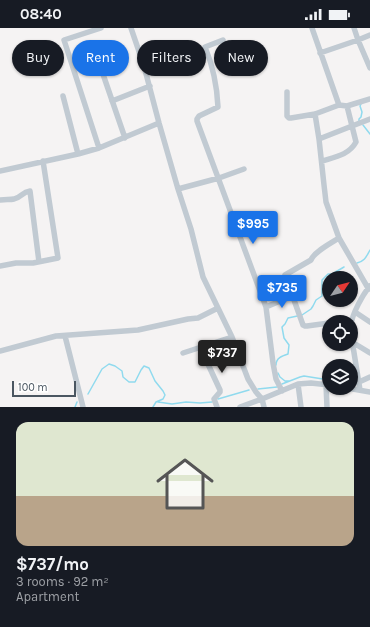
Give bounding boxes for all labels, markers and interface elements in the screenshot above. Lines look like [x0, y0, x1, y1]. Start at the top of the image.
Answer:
text: 08:40 [20, 5, 62, 23]
chip: Buy [12, 40, 64, 76]
chip: Rent [72, 40, 129, 76]
chip: Filters [137, 40, 206, 76]
chip: New [214, 40, 268, 76]
pin: $995 [229, 211, 277, 245]
text: $995 [237, 216, 269, 231]
north arrow [322, 271, 358, 307]
map controls [322, 271, 358, 395]
pin: $735 [258, 275, 306, 309]
text: $735 [266, 280, 298, 295]
button: locate [322, 315, 358, 351]
pin: $737 [198, 340, 246, 374]
text: $737 [207, 345, 237, 360]
button: layers [322, 359, 358, 395]
scale bar [12, 379, 76, 398]
text: 100 m [18, 381, 48, 394]
icon: home [149, 448, 221, 520]
text: $737/mo [16, 554, 89, 574]
text: 3 rooms · 92 m² [16, 574, 109, 589]
text: Apartment [16, 589, 79, 604]

